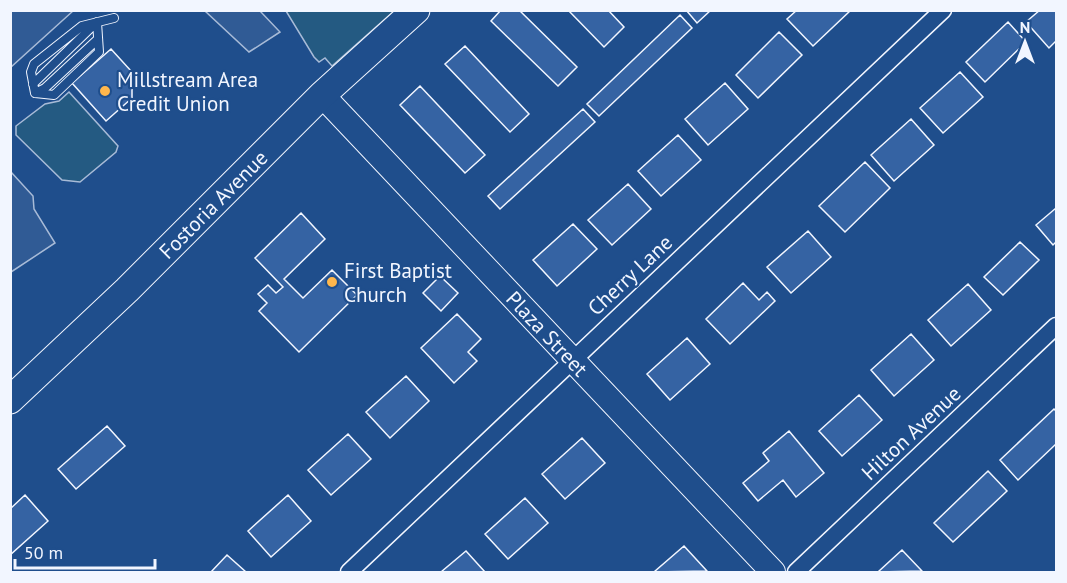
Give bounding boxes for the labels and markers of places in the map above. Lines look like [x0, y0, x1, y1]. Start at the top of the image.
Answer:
place label: Millstream Area Credit Union [117, 66, 258, 117]
marker: Millstream Area Credit Union [98, 84, 112, 98]
place label: First Baptist Church [344, 257, 452, 308]
marker: First Baptist Church [325, 275, 339, 289]

